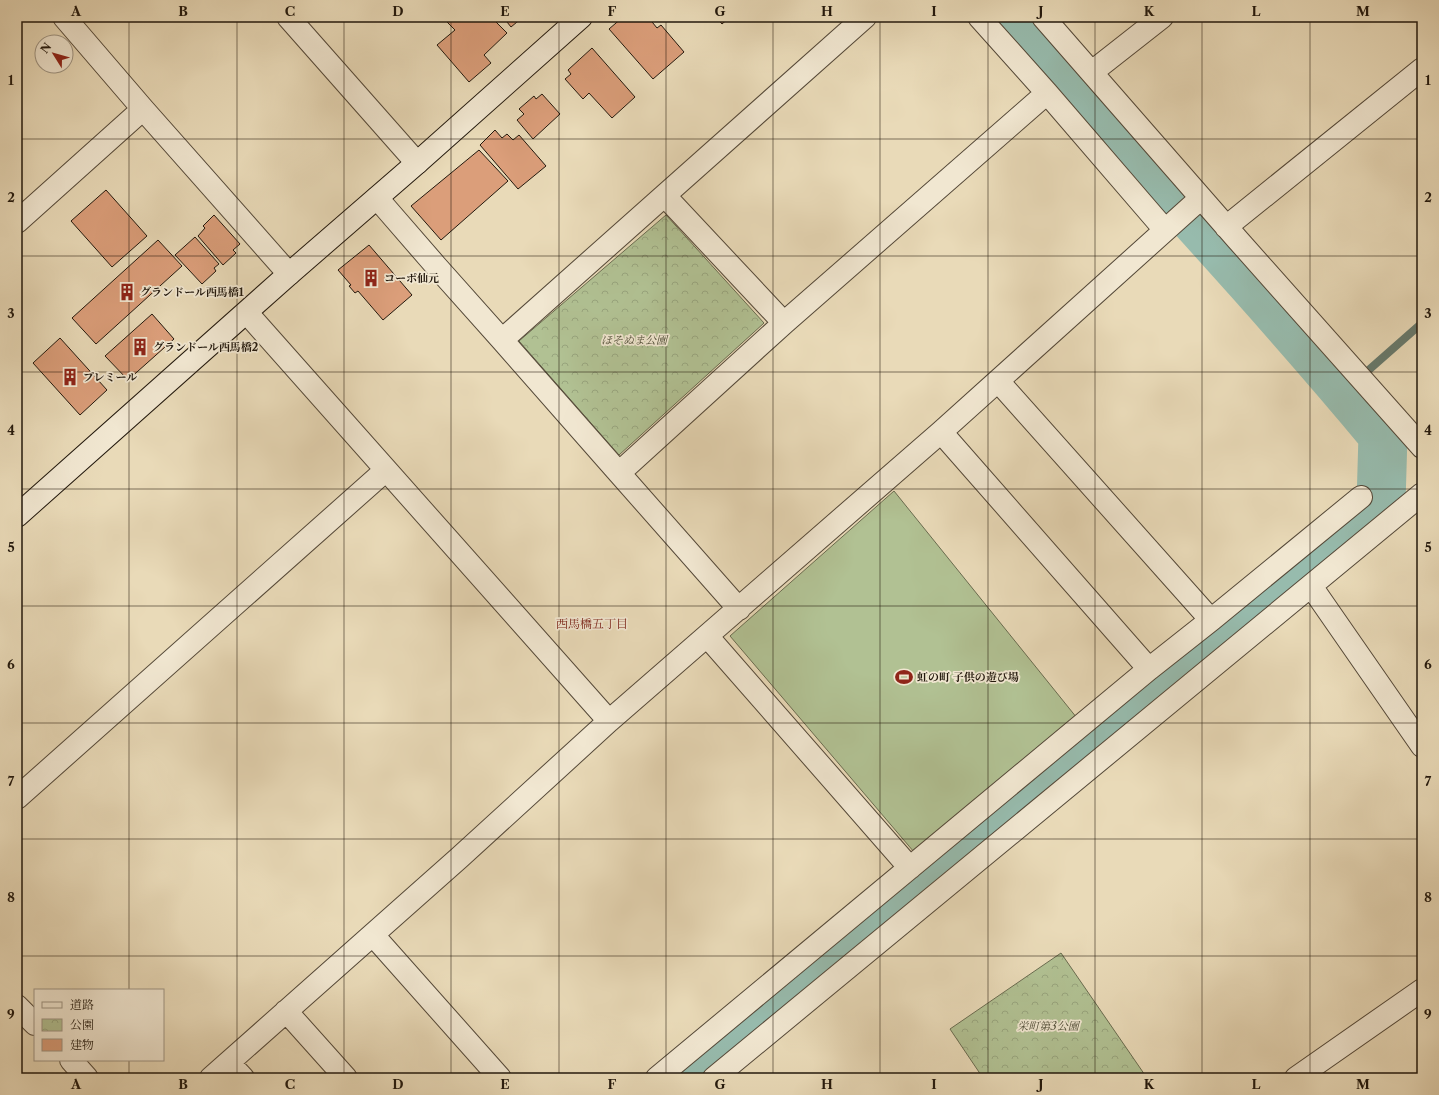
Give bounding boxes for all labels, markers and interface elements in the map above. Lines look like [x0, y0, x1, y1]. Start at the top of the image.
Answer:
text: A [70, 3, 82, 19]
text: B [178, 3, 188, 19]
text: C [285, 3, 295, 19]
text: D [392, 3, 404, 19]
text: E [500, 3, 510, 19]
text: F [608, 3, 617, 19]
text: G [714, 3, 726, 19]
text: H [821, 3, 833, 19]
text: I [931, 3, 937, 19]
text: J [1036, 3, 1044, 19]
text: K [1144, 3, 1155, 19]
text: L [1252, 3, 1261, 19]
text: M [1356, 3, 1370, 19]
north arrow [34, 34, 74, 74]
text: N [38, 40, 55, 56]
text: 1 [8, 72, 14, 88]
text: 1 [1425, 72, 1431, 88]
text: 2 [7, 189, 15, 205]
text: 2 [1424, 189, 1432, 205]
building icon: コーポ仙元 [361, 268, 381, 288]
place label: コーポ仙元 [384, 271, 439, 285]
building icon: グランドール西馬橋1 [117, 282, 137, 302]
place label: グランドール西馬橋1 [140, 285, 244, 299]
text: 3 [7, 305, 15, 321]
text: 3 [1424, 305, 1432, 321]
park label: ほそぬま公園 [601, 333, 669, 347]
building icon: グランドール西馬橋2 [130, 337, 150, 357]
place label: グランドール西馬橋2 [153, 340, 259, 354]
building icon: プレミール [60, 367, 80, 387]
place label: プレミール [83, 370, 137, 384]
text: 4 [7, 422, 15, 438]
text: 4 [1424, 422, 1432, 438]
text: 5 [7, 539, 15, 555]
text: 5 [1424, 539, 1432, 555]
district label: 西馬橋五丁目 [556, 616, 628, 631]
text: 6 [7, 656, 15, 672]
text: 6 [1424, 656, 1432, 672]
sports icon: 虹の町 子供の遊び場 [894, 667, 914, 687]
place label: 虹の町 子供の遊び場 [917, 670, 1019, 684]
text: 7 [8, 773, 15, 789]
text: 7 [1425, 773, 1432, 789]
text: 8 [7, 889, 15, 905]
text: 8 [1424, 889, 1432, 905]
legend [34, 989, 164, 1061]
text: 道路 [70, 997, 94, 1012]
text: 9 [7, 1006, 15, 1022]
text: 9 [1424, 1006, 1432, 1022]
text: 公園 [70, 1017, 94, 1032]
park label: 栄町第3公園 [1017, 1019, 1081, 1033]
text: 建物 [70, 1037, 94, 1052]
text: A [70, 1076, 82, 1092]
text: B [178, 1076, 188, 1092]
text: C [285, 1076, 295, 1092]
text: D [392, 1076, 404, 1092]
text: E [500, 1076, 510, 1092]
text: F [608, 1076, 617, 1092]
text: G [714, 1076, 726, 1092]
text: H [821, 1076, 833, 1092]
text: I [931, 1076, 937, 1092]
text: J [1036, 1076, 1044, 1092]
text: K [1144, 1076, 1155, 1092]
text: L [1252, 1076, 1261, 1092]
text: M [1356, 1076, 1370, 1092]

